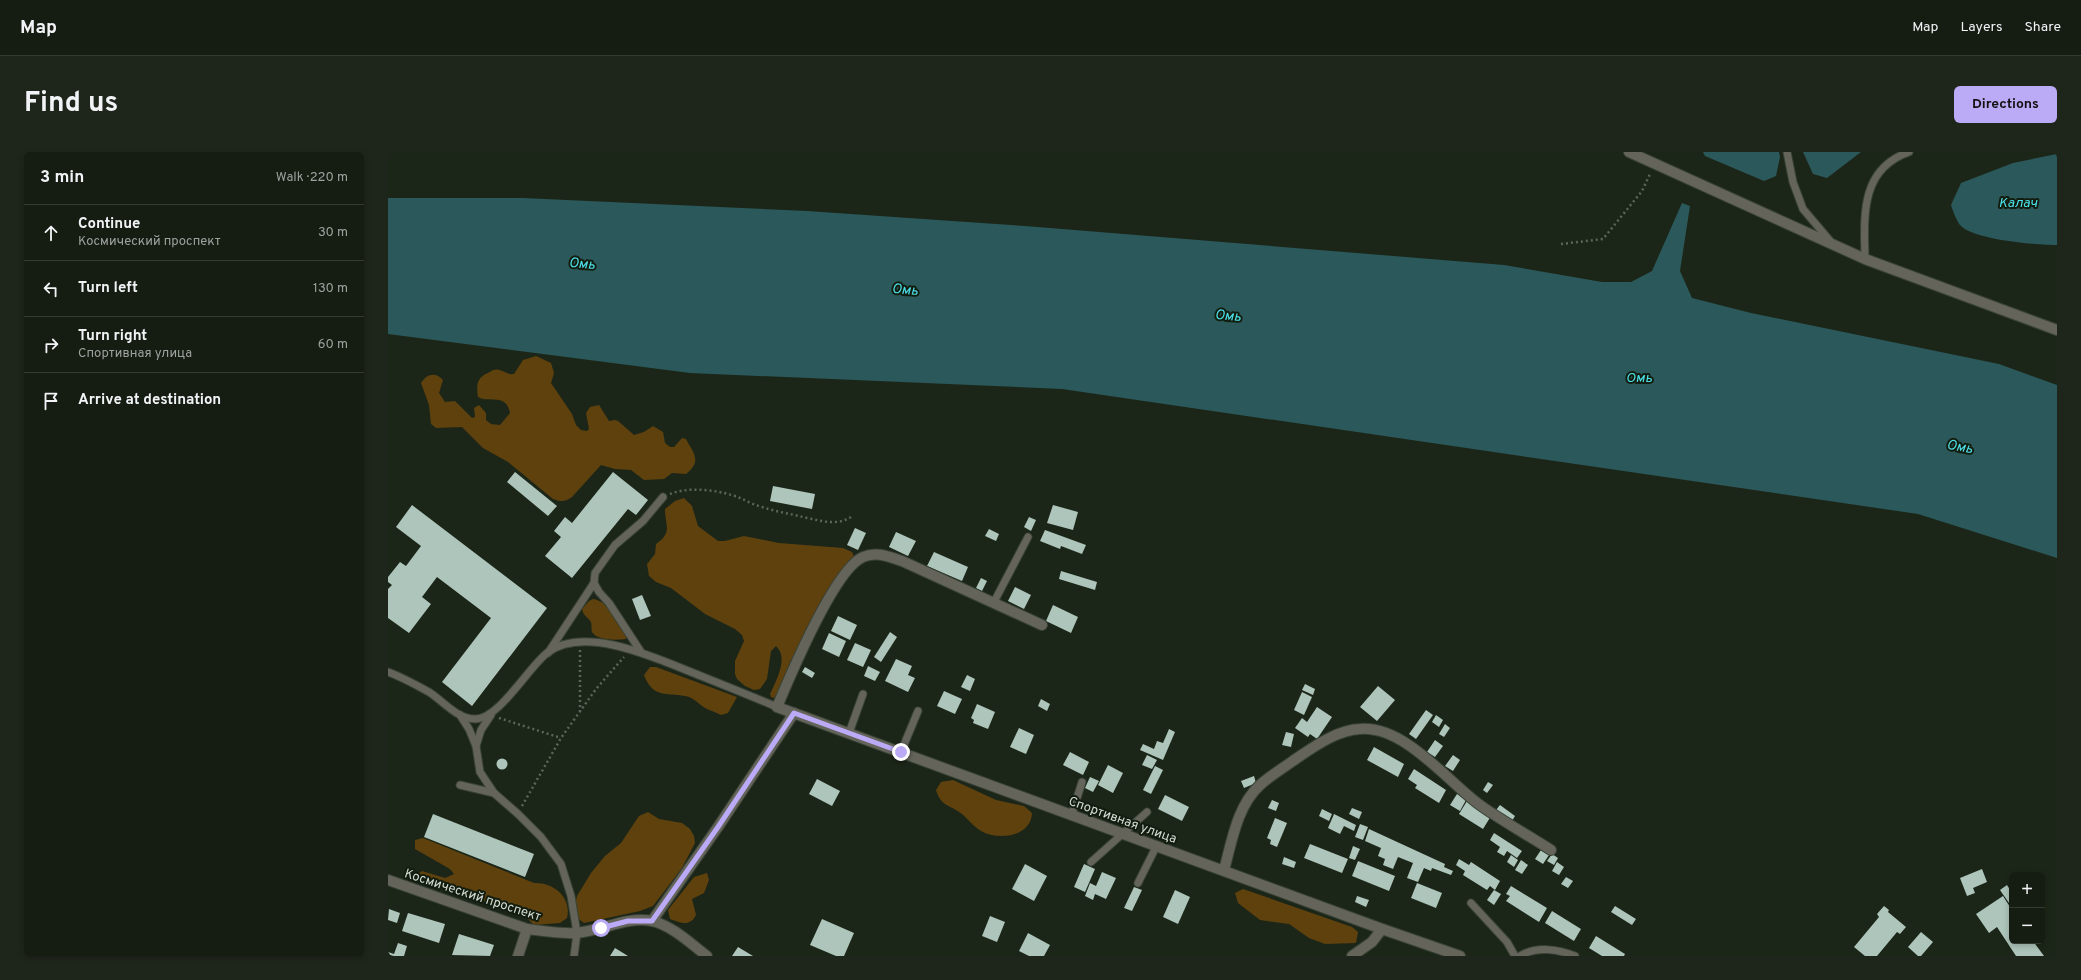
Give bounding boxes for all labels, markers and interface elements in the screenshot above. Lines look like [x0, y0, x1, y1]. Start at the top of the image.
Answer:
text: Map [20, 16, 57, 40]
text: Map [1912, 19, 1938, 36]
text: Layers [1960, 19, 2002, 36]
text: Share [2024, 19, 2061, 36]
text: Find us [24, 86, 118, 122]
button: Directions [1954, 86, 2057, 123]
text: 3 min [40, 167, 84, 189]
text: Walk · 220 m [276, 170, 348, 186]
water label: Калач [1999, 195, 2038, 212]
text: Continue [78, 215, 140, 234]
icon: ahead [40, 222, 62, 244]
text: 30 m [318, 225, 348, 241]
text: Космический проспект [78, 234, 221, 250]
water label: Омь [568, 255, 596, 274]
icon: left [40, 278, 62, 300]
text: Turn left [78, 279, 138, 298]
text: 130 m [313, 281, 348, 297]
water label: Омь [891, 281, 919, 300]
water label: Омь [1214, 307, 1242, 326]
text: Turn right [78, 327, 147, 346]
icon: right [40, 334, 62, 356]
text: 60 m [318, 337, 348, 353]
text: Спортивная улица [78, 346, 192, 362]
water label: Омь [1626, 370, 1652, 387]
icon: arrive [40, 390, 62, 412]
text: Arrive at destination [78, 391, 221, 410]
water label: Омь [1945, 437, 1974, 458]
route end [892, 743, 910, 761]
street label: Спортивная улица [1066, 794, 1179, 848]
street label: Космический проспект [402, 866, 543, 926]
map controls [2009, 872, 2045, 944]
button: + [2009, 872, 2045, 908]
button: − [2009, 908, 2045, 944]
route start [592, 919, 610, 937]

